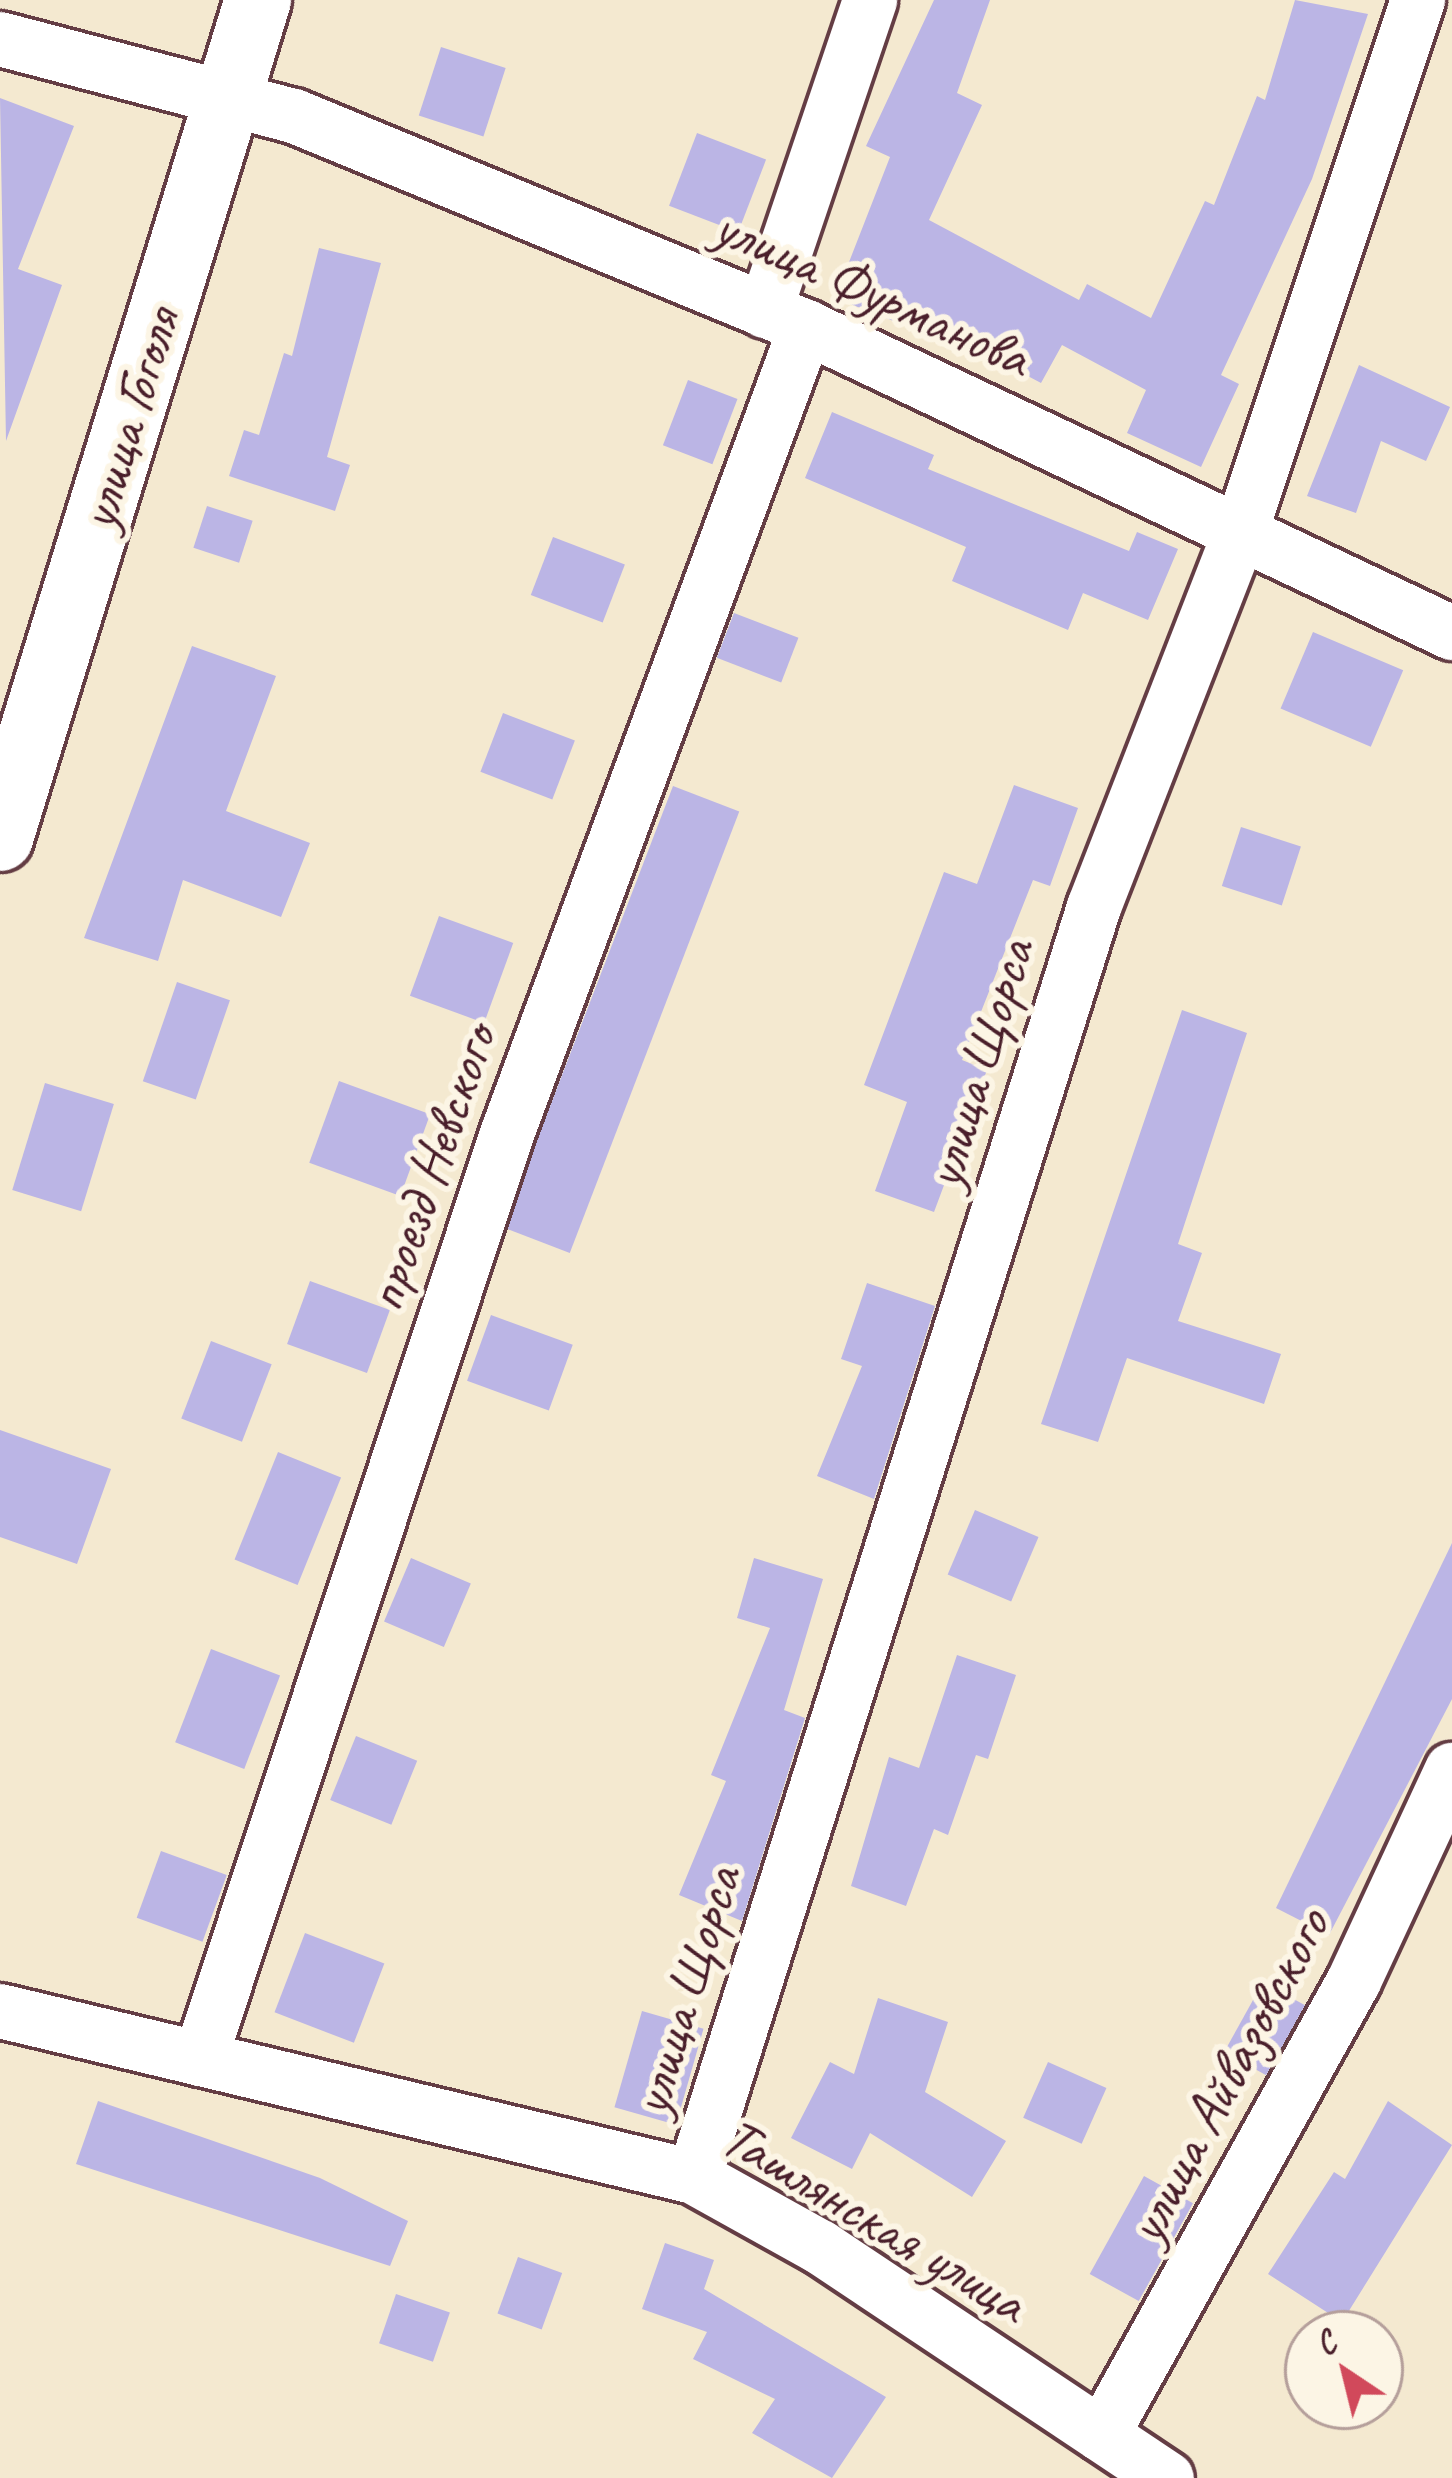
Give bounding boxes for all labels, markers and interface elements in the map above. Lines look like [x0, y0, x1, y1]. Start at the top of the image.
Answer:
street label: улица Фурманова [702, 191, 1042, 393]
street label: улица Гоголя [63, 301, 195, 537]
street label: улица Щорса [909, 932, 1049, 1196]
street label: проезд Невского [350, 1016, 512, 1320]
street label: улица Щорса [616, 1859, 756, 2123]
street label: улица Айвазовского [1111, 1897, 1345, 2255]
street label: Ташлянская улица [708, 2102, 1040, 2338]
north arrow [1284, 2310, 1404, 2430]
text: С [1306, 2321, 1344, 2365]

